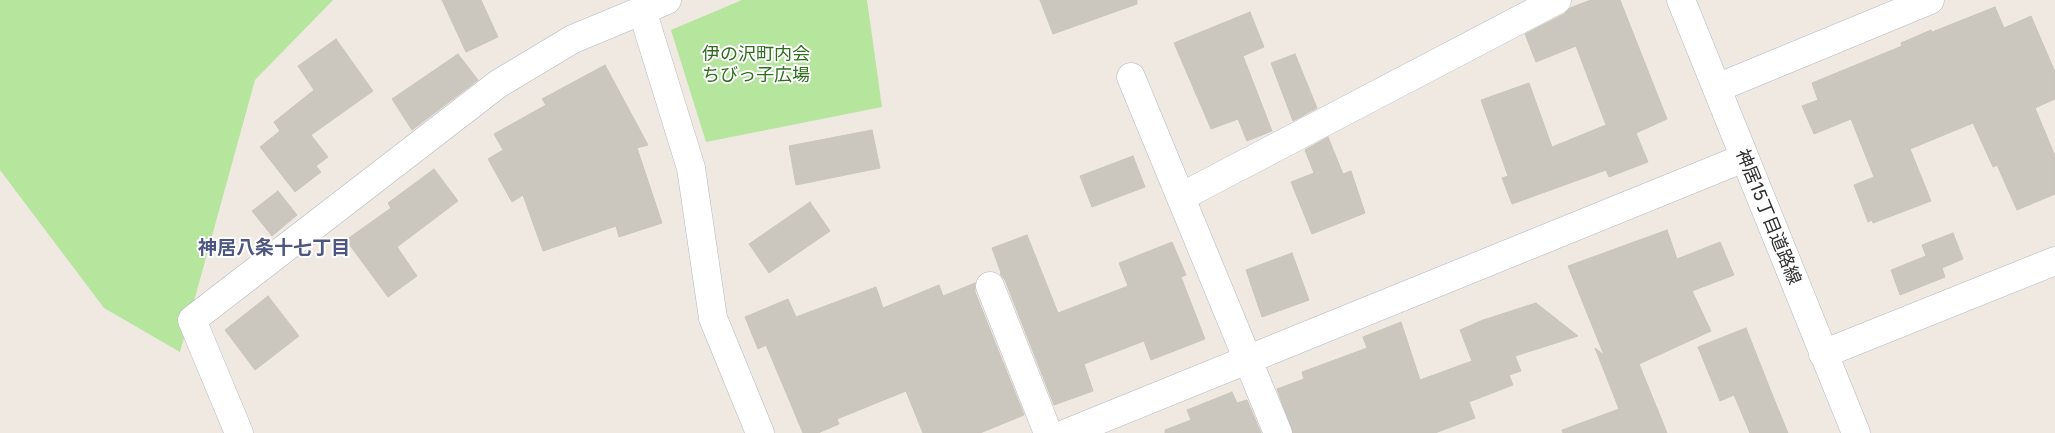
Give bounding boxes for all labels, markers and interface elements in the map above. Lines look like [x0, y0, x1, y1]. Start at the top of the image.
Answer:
park label: 伊の沢町内会 ちびっ子広場 [702, 44, 810, 86]
street label: 神居15丁目道路線 [1731, 146, 1805, 288]
district label: 神居八条十七丁目 [198, 237, 350, 259]

